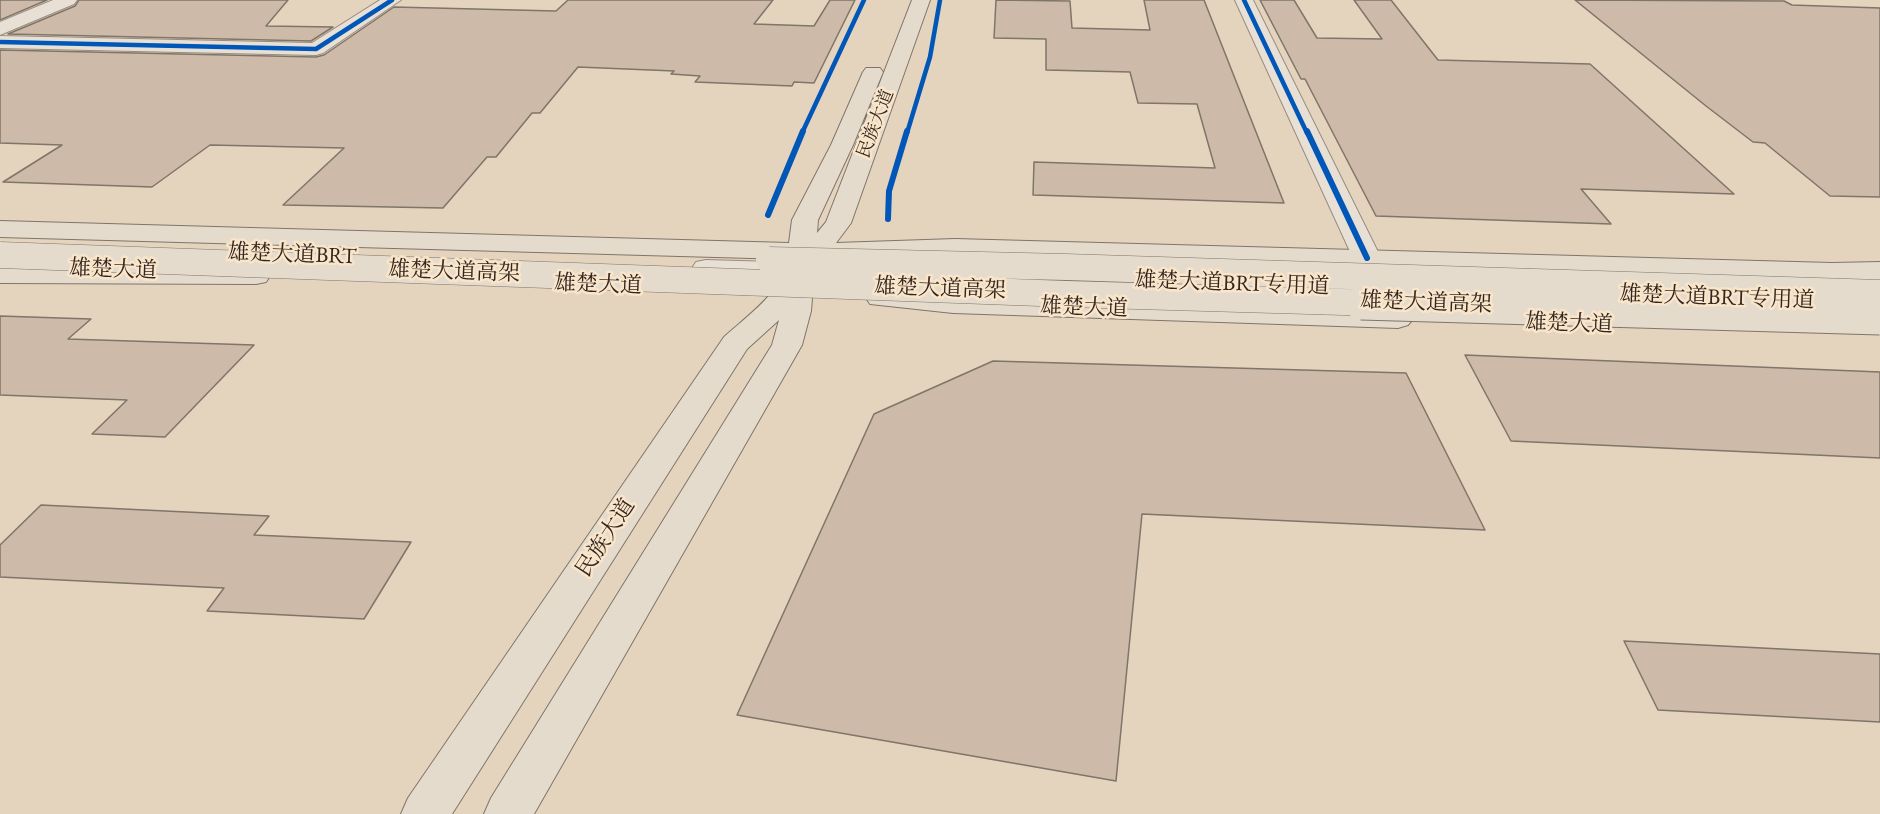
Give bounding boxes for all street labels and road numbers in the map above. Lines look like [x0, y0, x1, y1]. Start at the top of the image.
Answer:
street label: 民族大道 [853, 87, 899, 161]
street label: 雄楚大道BRT [227, 240, 357, 270]
street label: 雄楚大道 [69, 255, 157, 285]
street label: 雄楚大道高架 [388, 257, 520, 287]
street label: 雄楚大道BRT专用道 [1134, 267, 1330, 301]
street label: 雄楚大道 [554, 270, 642, 300]
street label: 雄楚大道高架 [874, 274, 1006, 304]
street label: 雄楚大道BRT专用道 [1619, 281, 1815, 315]
street label: 雄楚大道高架 [1360, 288, 1492, 318]
street label: 雄楚大道 [1040, 293, 1128, 323]
street label: 雄楚大道 [1525, 309, 1613, 339]
street label: 民族大道 [571, 494, 641, 582]

